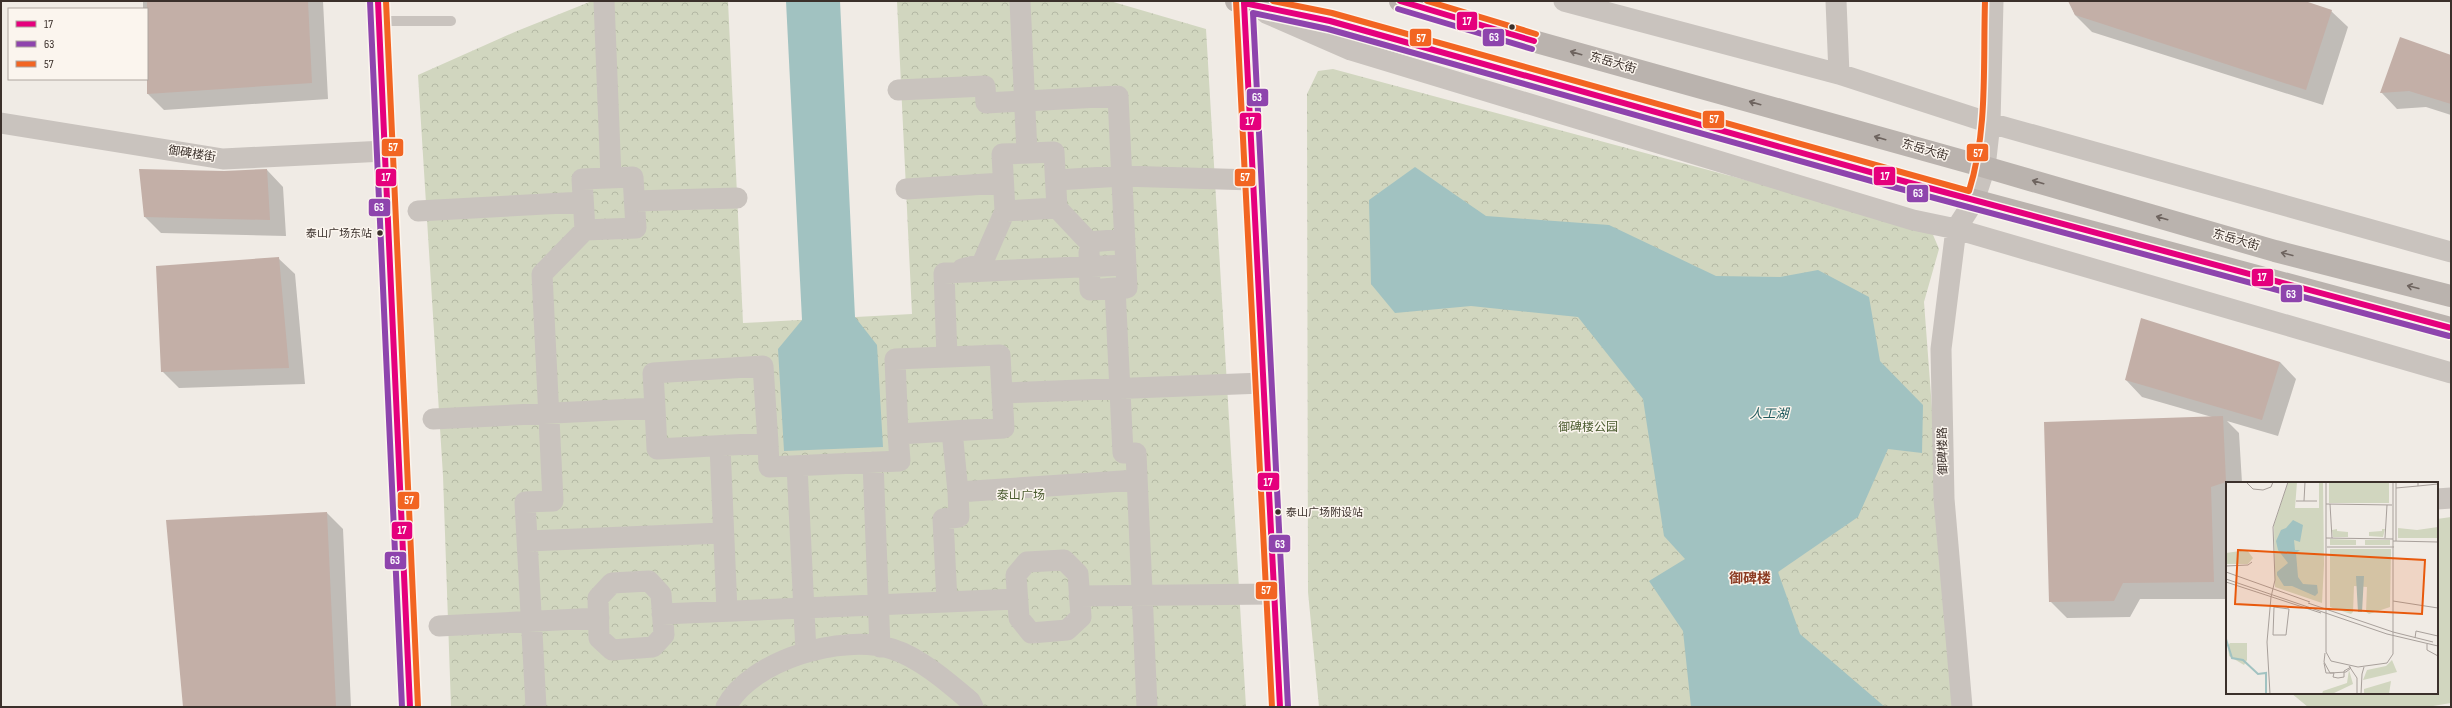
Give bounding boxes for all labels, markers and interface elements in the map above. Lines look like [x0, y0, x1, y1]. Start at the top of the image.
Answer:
legend [8, 8, 148, 80]
line badge: 17 [1456, 11, 1478, 31]
text: 17 [1462, 15, 1472, 28]
text: 17 [44, 17, 53, 32]
unlabelled marker [1507, 22, 1517, 32]
line badge: 57 [1409, 28, 1432, 47]
line badge: 63 [1482, 28, 1505, 47]
text: 63 [1489, 31, 1499, 44]
text: 57 [1416, 32, 1426, 45]
text: 63 [44, 37, 54, 52]
one-way arrow [1569, 49, 1582, 56]
street label: 东岳大街 [1588, 49, 1638, 77]
text: 57 [44, 57, 54, 72]
line badge: 63 [1246, 88, 1269, 107]
text: 63 [1252, 91, 1262, 104]
one-way arrow [1749, 99, 1762, 106]
line badge: 57 [1702, 110, 1725, 129]
line badge: 17 [1239, 112, 1262, 131]
text: 57 [1709, 113, 1719, 126]
text: 17 [1245, 115, 1255, 128]
one-way arrow [1874, 133, 1887, 141]
street label: 东岳大街 [1900, 136, 1950, 164]
line badge: 57 [381, 138, 404, 157]
text: 57 [388, 141, 398, 154]
street label: 御碑楼街 [167, 143, 217, 165]
line badge: 57 [1966, 143, 1989, 162]
text: 57 [1973, 147, 1983, 160]
line badge: 17 [1873, 166, 1896, 186]
line badge: 17 [375, 168, 397, 187]
line badge: 57 [1234, 168, 1256, 187]
text: 17 [1880, 170, 1890, 183]
text: 17 [381, 171, 391, 184]
text: 57 [1240, 171, 1250, 184]
one-way arrow [2031, 178, 2044, 185]
line badge: 63 [1906, 184, 1929, 203]
text: 63 [1913, 187, 1923, 200]
line badge: 63 [368, 198, 391, 217]
text: 63 [374, 201, 384, 214]
one-way arrow [2156, 214, 2169, 221]
street label: 东岳大街 [2211, 226, 2261, 254]
place label: 泰山广场东站 [306, 227, 372, 240]
marker: 泰山广场东站 [375, 228, 385, 238]
one-way arrow [2281, 250, 2294, 258]
line badge: 17 [2251, 268, 2274, 287]
text: 17 [2257, 271, 2267, 284]
one-way arrow [2407, 282, 2420, 290]
line badge: 63 [2280, 284, 2303, 303]
text: 63 [2286, 288, 2296, 301]
water label: 人工湖 [1749, 406, 1790, 422]
park label: 御碑楼公园 [1558, 420, 1618, 435]
street label: 御碑楼路 [1935, 427, 1951, 475]
line badge: 17 [1257, 472, 1280, 491]
text: 17 [1263, 476, 1273, 489]
inset map [2226, 482, 2438, 694]
park label: 泰山广场 [997, 488, 1045, 503]
line badge: 57 [397, 491, 420, 510]
text: 57 [404, 494, 414, 507]
place label: 泰山广场附设站 [1286, 506, 1363, 519]
marker: 泰山广场附设站 [1273, 507, 1283, 517]
line badge: 17 [391, 521, 413, 540]
text: 17 [397, 524, 407, 537]
line badge: 63 [1268, 534, 1291, 553]
text: 63 [1275, 538, 1285, 551]
line badge: 63 [384, 551, 407, 570]
text: 63 [390, 554, 400, 567]
district label: 御碑楼 [1729, 570, 1771, 587]
line badge: 57 [1255, 581, 1278, 600]
text: 57 [1261, 584, 1271, 597]

